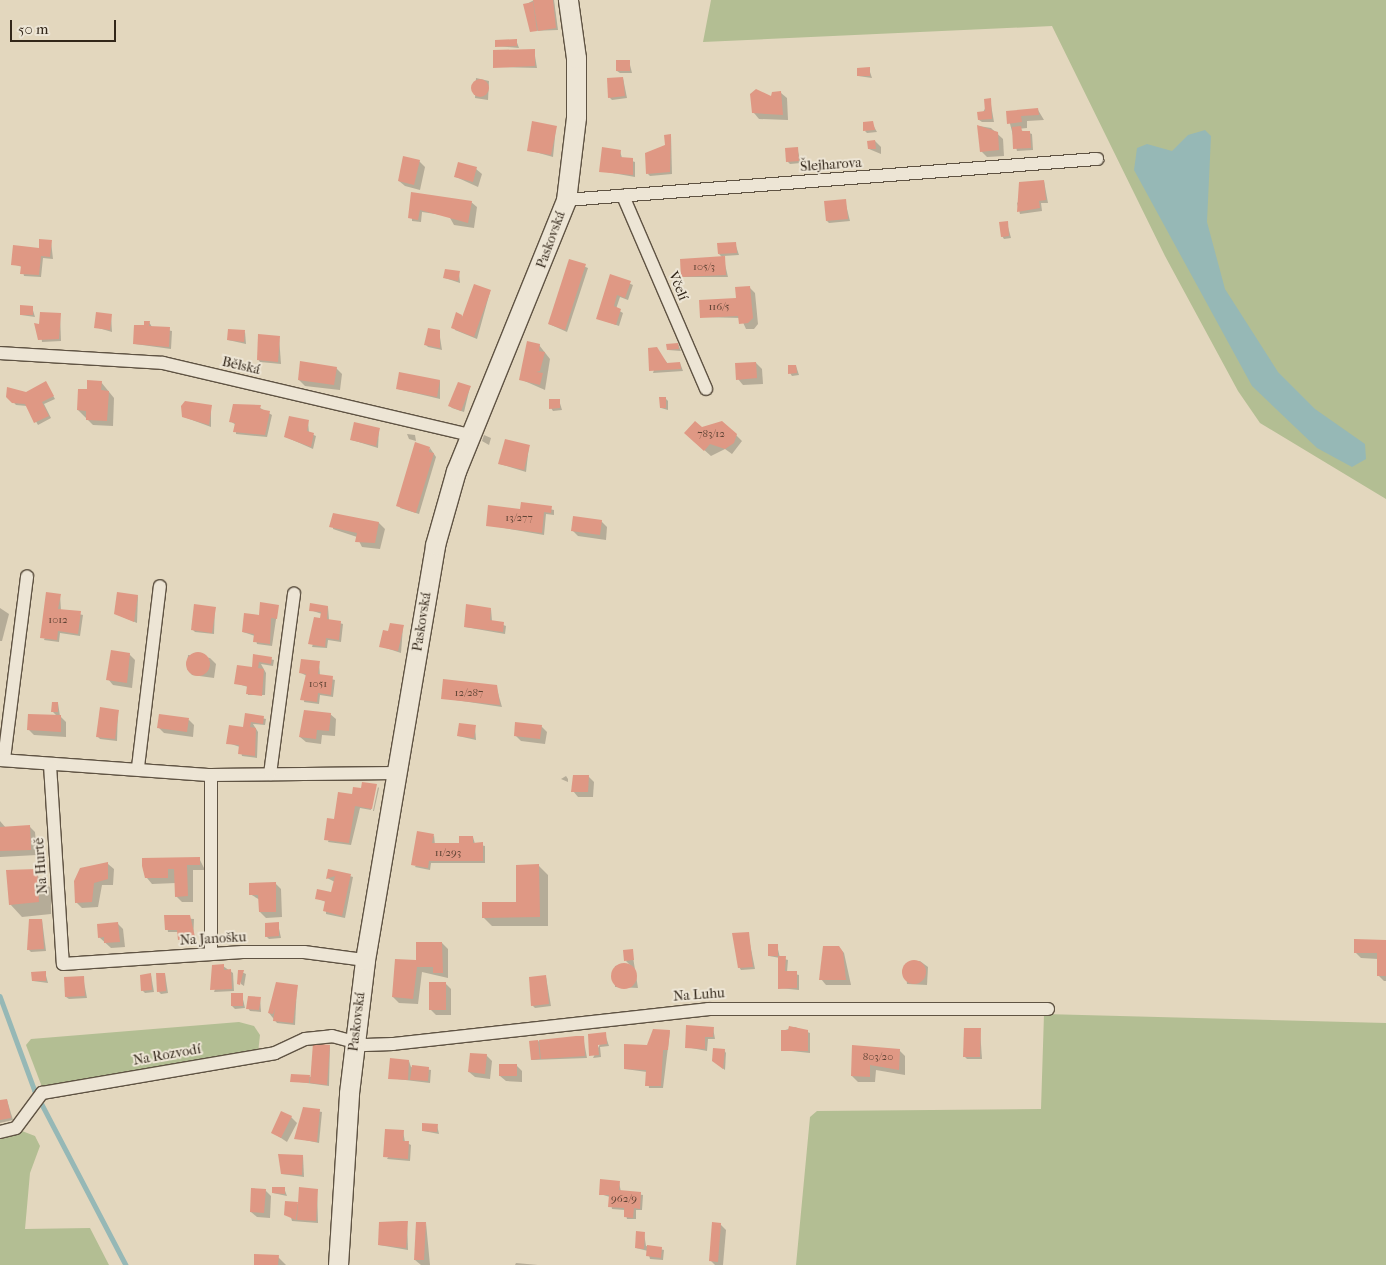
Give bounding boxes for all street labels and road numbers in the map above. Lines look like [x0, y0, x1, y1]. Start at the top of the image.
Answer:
street label: Šlejharova [800, 154, 862, 176]
street label: Paskovská [533, 209, 569, 271]
street label: Včelí [664, 269, 692, 303]
street label: Bělská [220, 353, 262, 379]
street label: Paskovská [409, 591, 435, 653]
street label: Na Hurtě [31, 837, 51, 895]
street label: Na Janošku [179, 929, 247, 949]
street label: Na Luhu [673, 985, 725, 1005]
street label: Paskovská [345, 991, 369, 1053]
street label: Na Rozvodí [132, 1041, 202, 1069]

